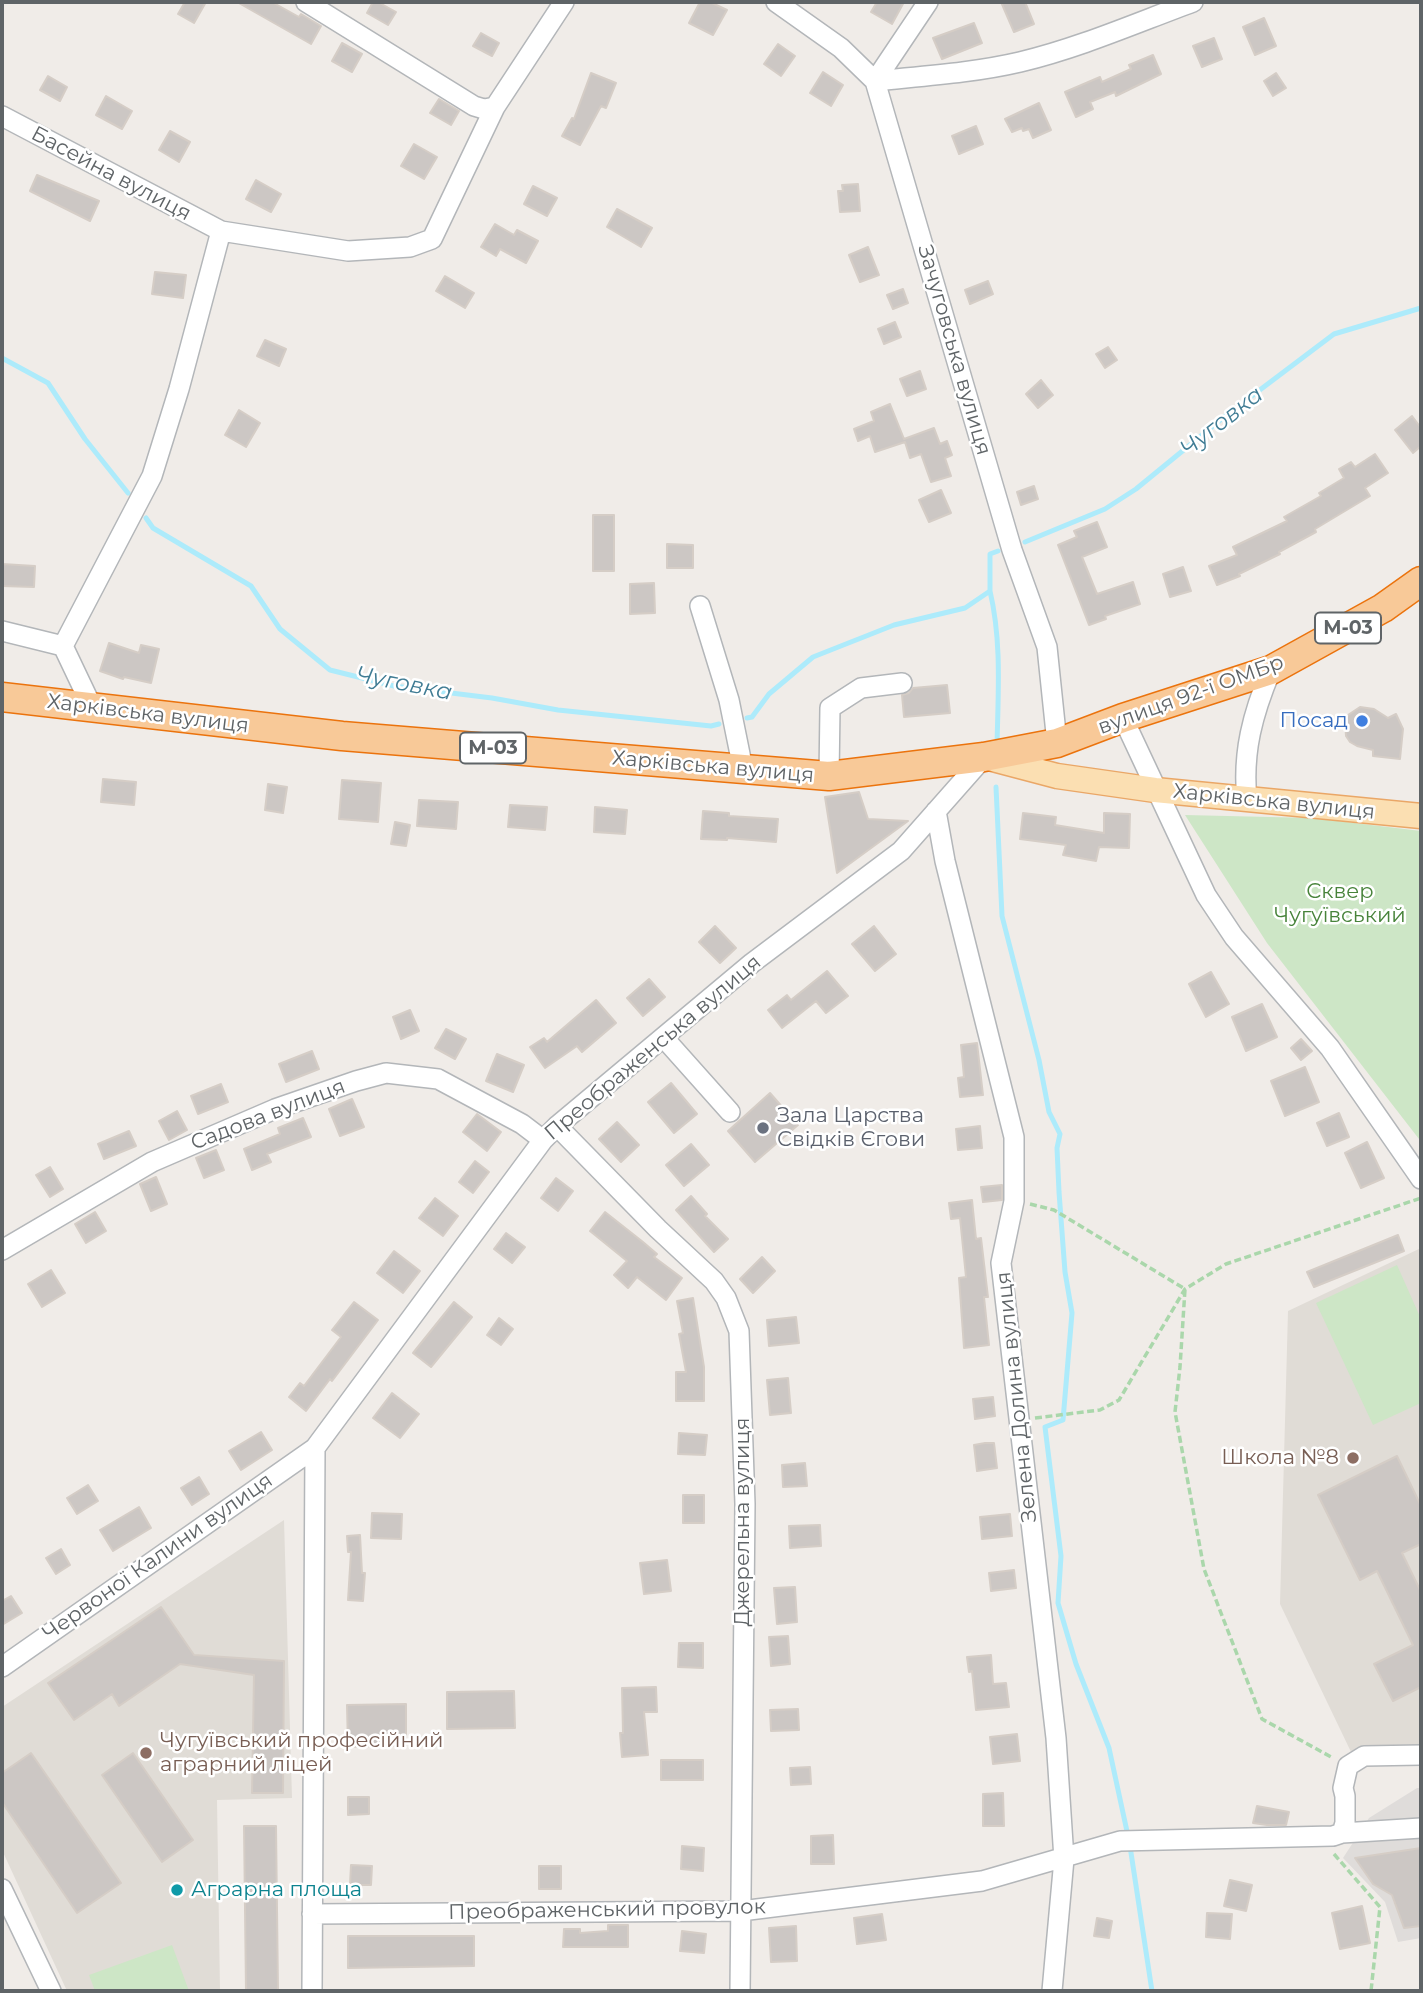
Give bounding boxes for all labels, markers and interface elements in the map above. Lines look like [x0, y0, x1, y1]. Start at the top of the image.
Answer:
street label: Басейна вулиця [27, 121, 195, 227]
street label: Зачуговська вулиця [912, 242, 996, 458]
water label: Чуговка [1175, 381, 1269, 463]
road number: М-03 [1315, 612, 1381, 643]
street label: вулиця 92-ї ОМБр [1095, 650, 1287, 740]
water label: Чуговка [353, 661, 455, 707]
street label: Харківська вулиця [46, 689, 250, 739]
place label: Посад [1280, 708, 1348, 734]
marker: Посад [1354, 713, 1370, 729]
road number: М-03 [460, 733, 526, 764]
street label: Харківська вулиця [611, 746, 815, 788]
street label: Харківська вулиця [1172, 779, 1376, 825]
park label: Сквер Чугуївський [1274, 879, 1406, 929]
street label: Преображенська вулиця [540, 950, 766, 1146]
street label: Садова вулиця [187, 1074, 349, 1156]
place label: Зала Царства Свідків Єгови [777, 1103, 925, 1153]
marker: Зала Царства Свідків Єгови [755, 1120, 771, 1136]
street label: Зелена Долина вулиця [991, 1270, 1043, 1524]
street label: Джерельна вулиця [730, 1417, 756, 1627]
place label: Школа №8 [1221, 1445, 1339, 1471]
marker: Школа №8 [1345, 1450, 1361, 1466]
street label: Червоної Калини вулиця [38, 1468, 278, 1646]
place label: Чугуївський професійний аграрний ліцей [160, 1728, 444, 1778]
marker: Чугуївський професійний аграрний ліцей [138, 1745, 154, 1761]
place label: Аграрна площа [191, 1877, 362, 1903]
marker: Аграрна площа [169, 1882, 185, 1898]
street label: Преображенський провулок [448, 1895, 766, 1925]

